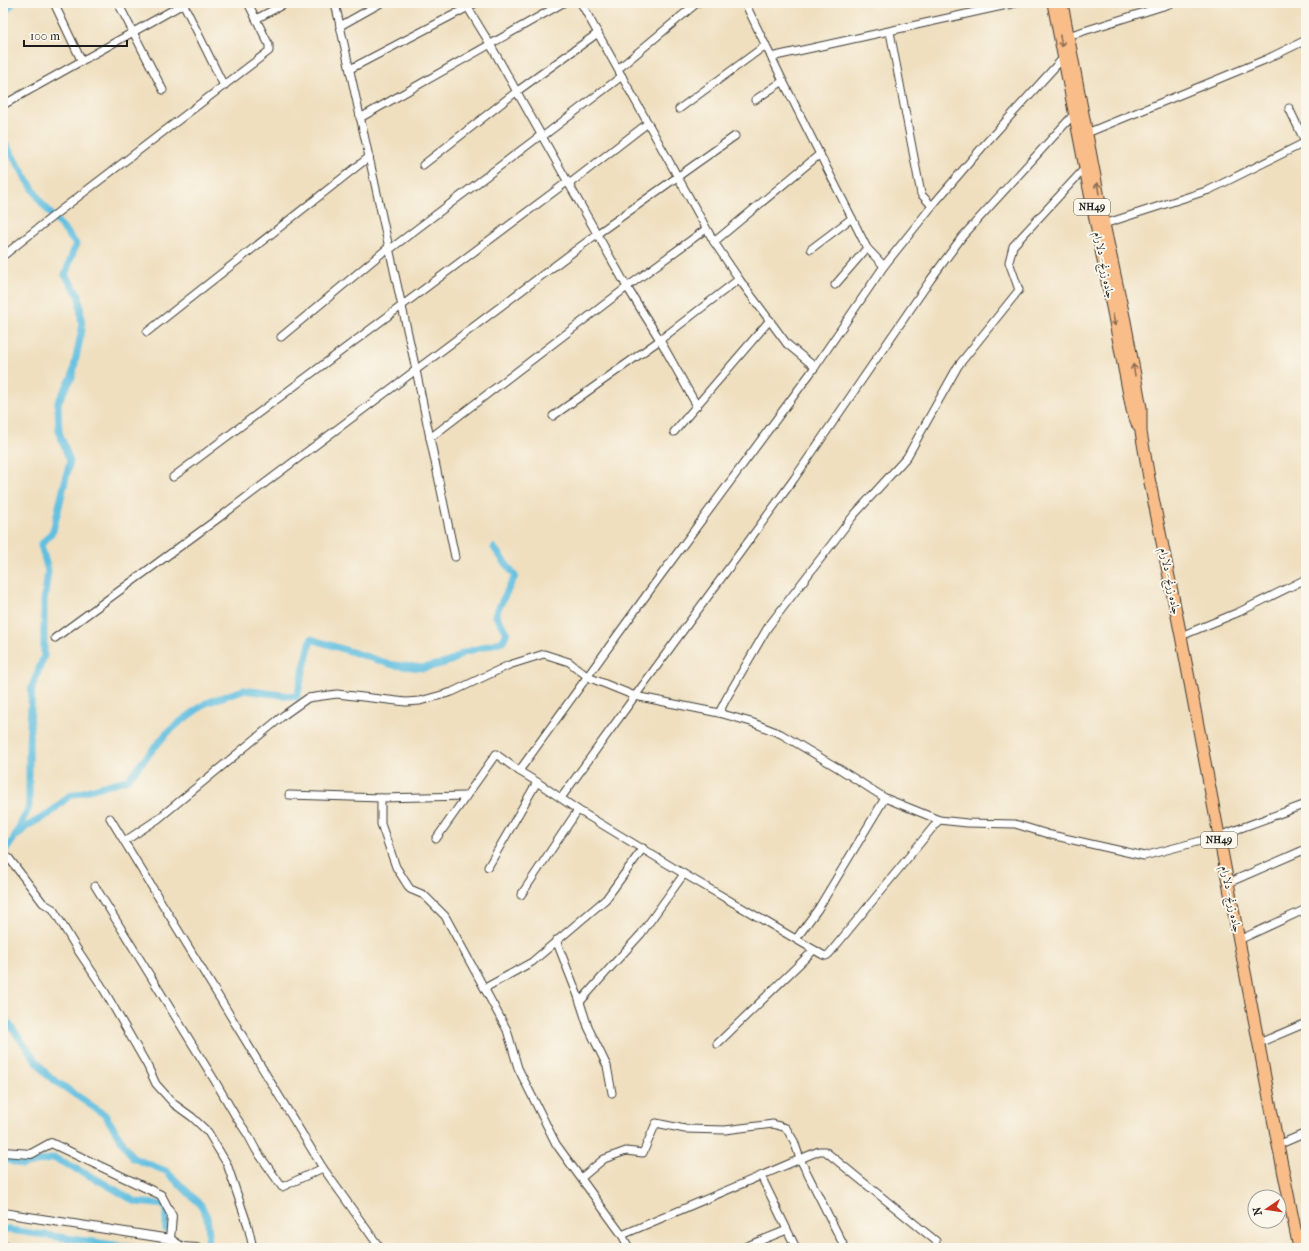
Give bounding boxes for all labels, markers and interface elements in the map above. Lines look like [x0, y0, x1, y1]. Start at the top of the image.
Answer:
scale bar [24, 22, 127, 48]
text: 100 m [30, 29, 60, 43]
one-way arrow [1057, 34, 1065, 47]
one-way arrow [1093, 181, 1101, 194]
road number: NH49 [1074, 199, 1110, 215]
street label: جاده زرنج - دلارام [1088, 230, 1117, 300]
one-way arrow [1111, 313, 1119, 326]
one-way arrow [1130, 364, 1138, 377]
street label: جاده زرنج - دلارام [1154, 546, 1183, 616]
road number: NH49 [1201, 832, 1237, 848]
street label: جاده زرنج - دلارام [1215, 864, 1244, 934]
north arrow [1247, 1189, 1287, 1229]
text: N [1250, 1205, 1265, 1217]

